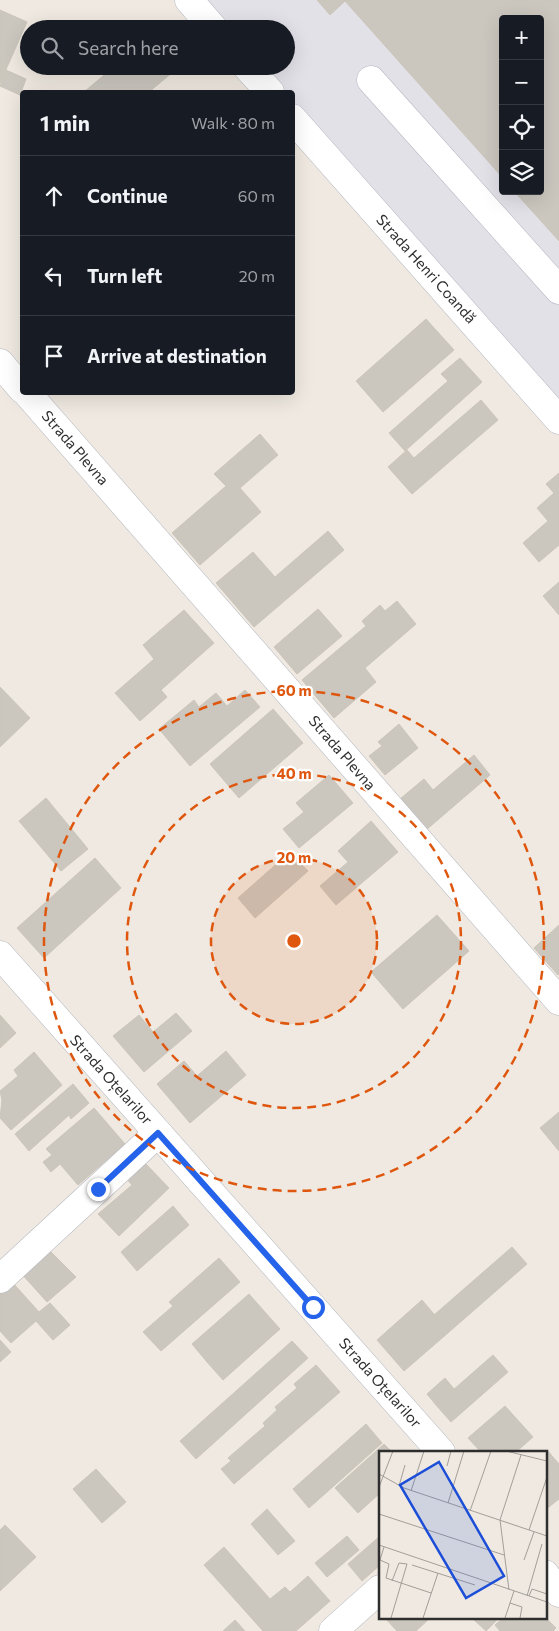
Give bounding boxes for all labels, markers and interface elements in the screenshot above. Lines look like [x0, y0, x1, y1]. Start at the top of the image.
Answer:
map controls [499, 15, 544, 195]
button: + [499, 15, 544, 60]
search box [20, 20, 295, 75]
icon: search [38, 34, 66, 62]
text: Search here [78, 36, 178, 59]
button: − [499, 60, 544, 105]
button: locate [499, 105, 544, 150]
text: 1 min [40, 110, 90, 135]
text: Walk · 80 m [191, 113, 275, 132]
button: layers [499, 150, 544, 195]
icon: ahead [40, 182, 68, 210]
text: Continue [87, 184, 167, 207]
text: 60 m [238, 186, 275, 205]
street label: Strada Henri Coandă [373, 210, 480, 327]
icon: left [40, 262, 68, 290]
text: Turn left [87, 264, 162, 287]
text: 20 m [239, 266, 275, 285]
icon: arrive [40, 342, 68, 370]
text: Arrive at destination [87, 344, 267, 367]
street label: Strada Plevna [38, 406, 113, 488]
text: 60 m [276, 681, 312, 699]
street label: Strada Plevna [305, 711, 380, 793]
text: 40 m [276, 764, 312, 782]
text: 20 m [277, 848, 311, 866]
centre of rings [285, 932, 303, 950]
street label: Strada Oțelarilor [65, 1031, 157, 1129]
route end [87, 1178, 110, 1201]
route start [302, 1296, 325, 1319]
street label: Strada Oțelarilor [334, 1334, 426, 1432]
inset map [379, 1451, 546, 1618]

